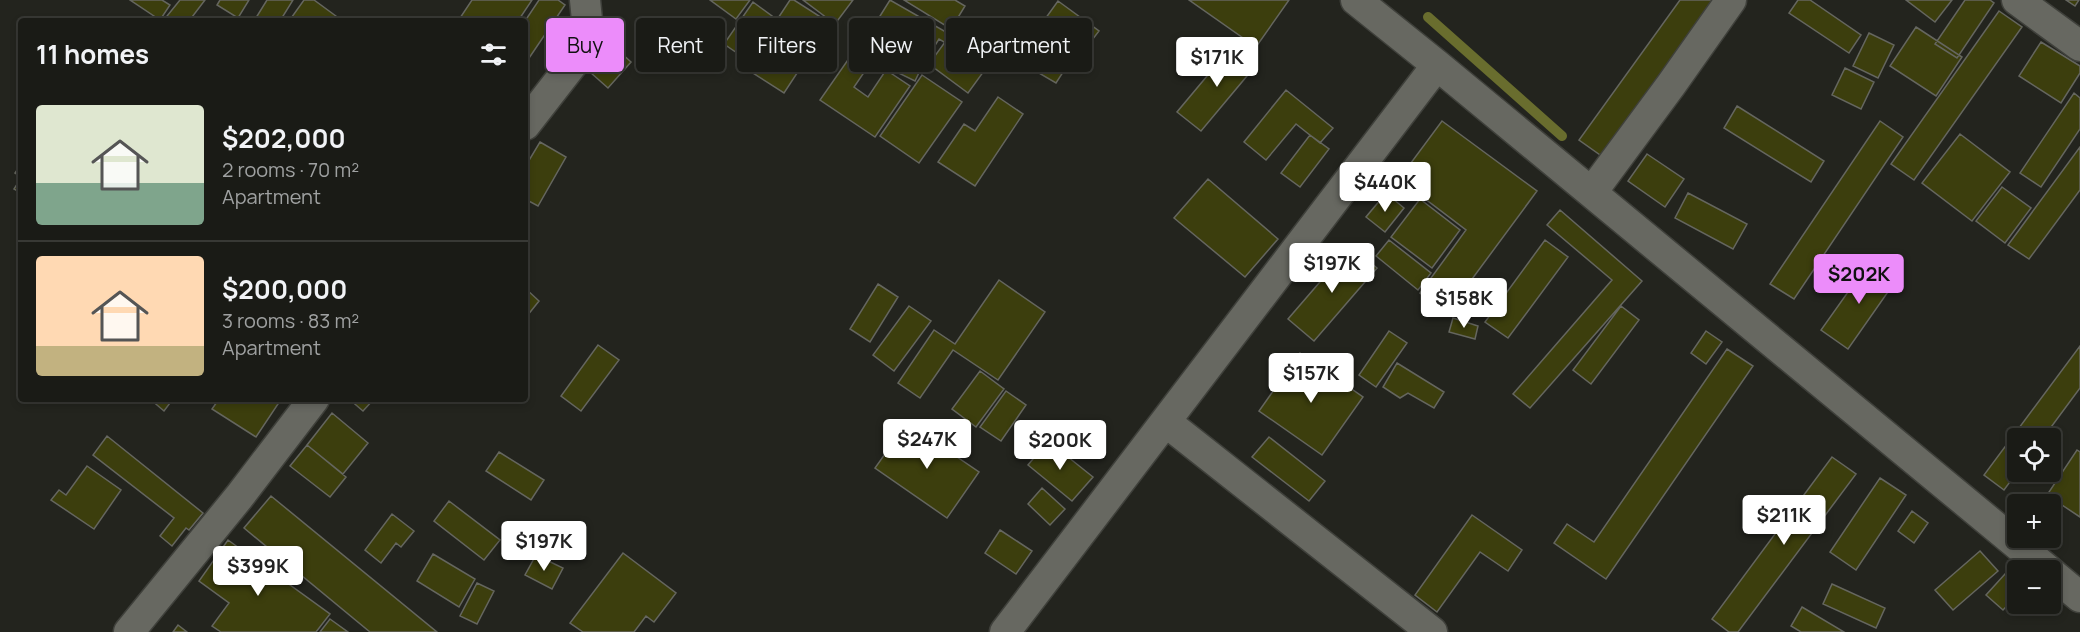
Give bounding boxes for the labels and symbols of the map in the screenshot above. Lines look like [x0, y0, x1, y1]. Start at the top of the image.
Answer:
pin: $171K [1175, 37, 1259, 88]
pin: $440K [1343, 162, 1427, 213]
pin: $197K [1290, 243, 1374, 294]
pin: $202K [1817, 254, 1901, 305]
pin: $158K [1422, 278, 1506, 329]
pin: $157K [1269, 353, 1353, 404]
pin: $247K [885, 419, 969, 470]
pin: $200K [1018, 420, 1102, 471]
pin: $211K [1742, 495, 1826, 546]
pin: $197K [502, 521, 586, 572]
pin: $399K [216, 546, 300, 597]

